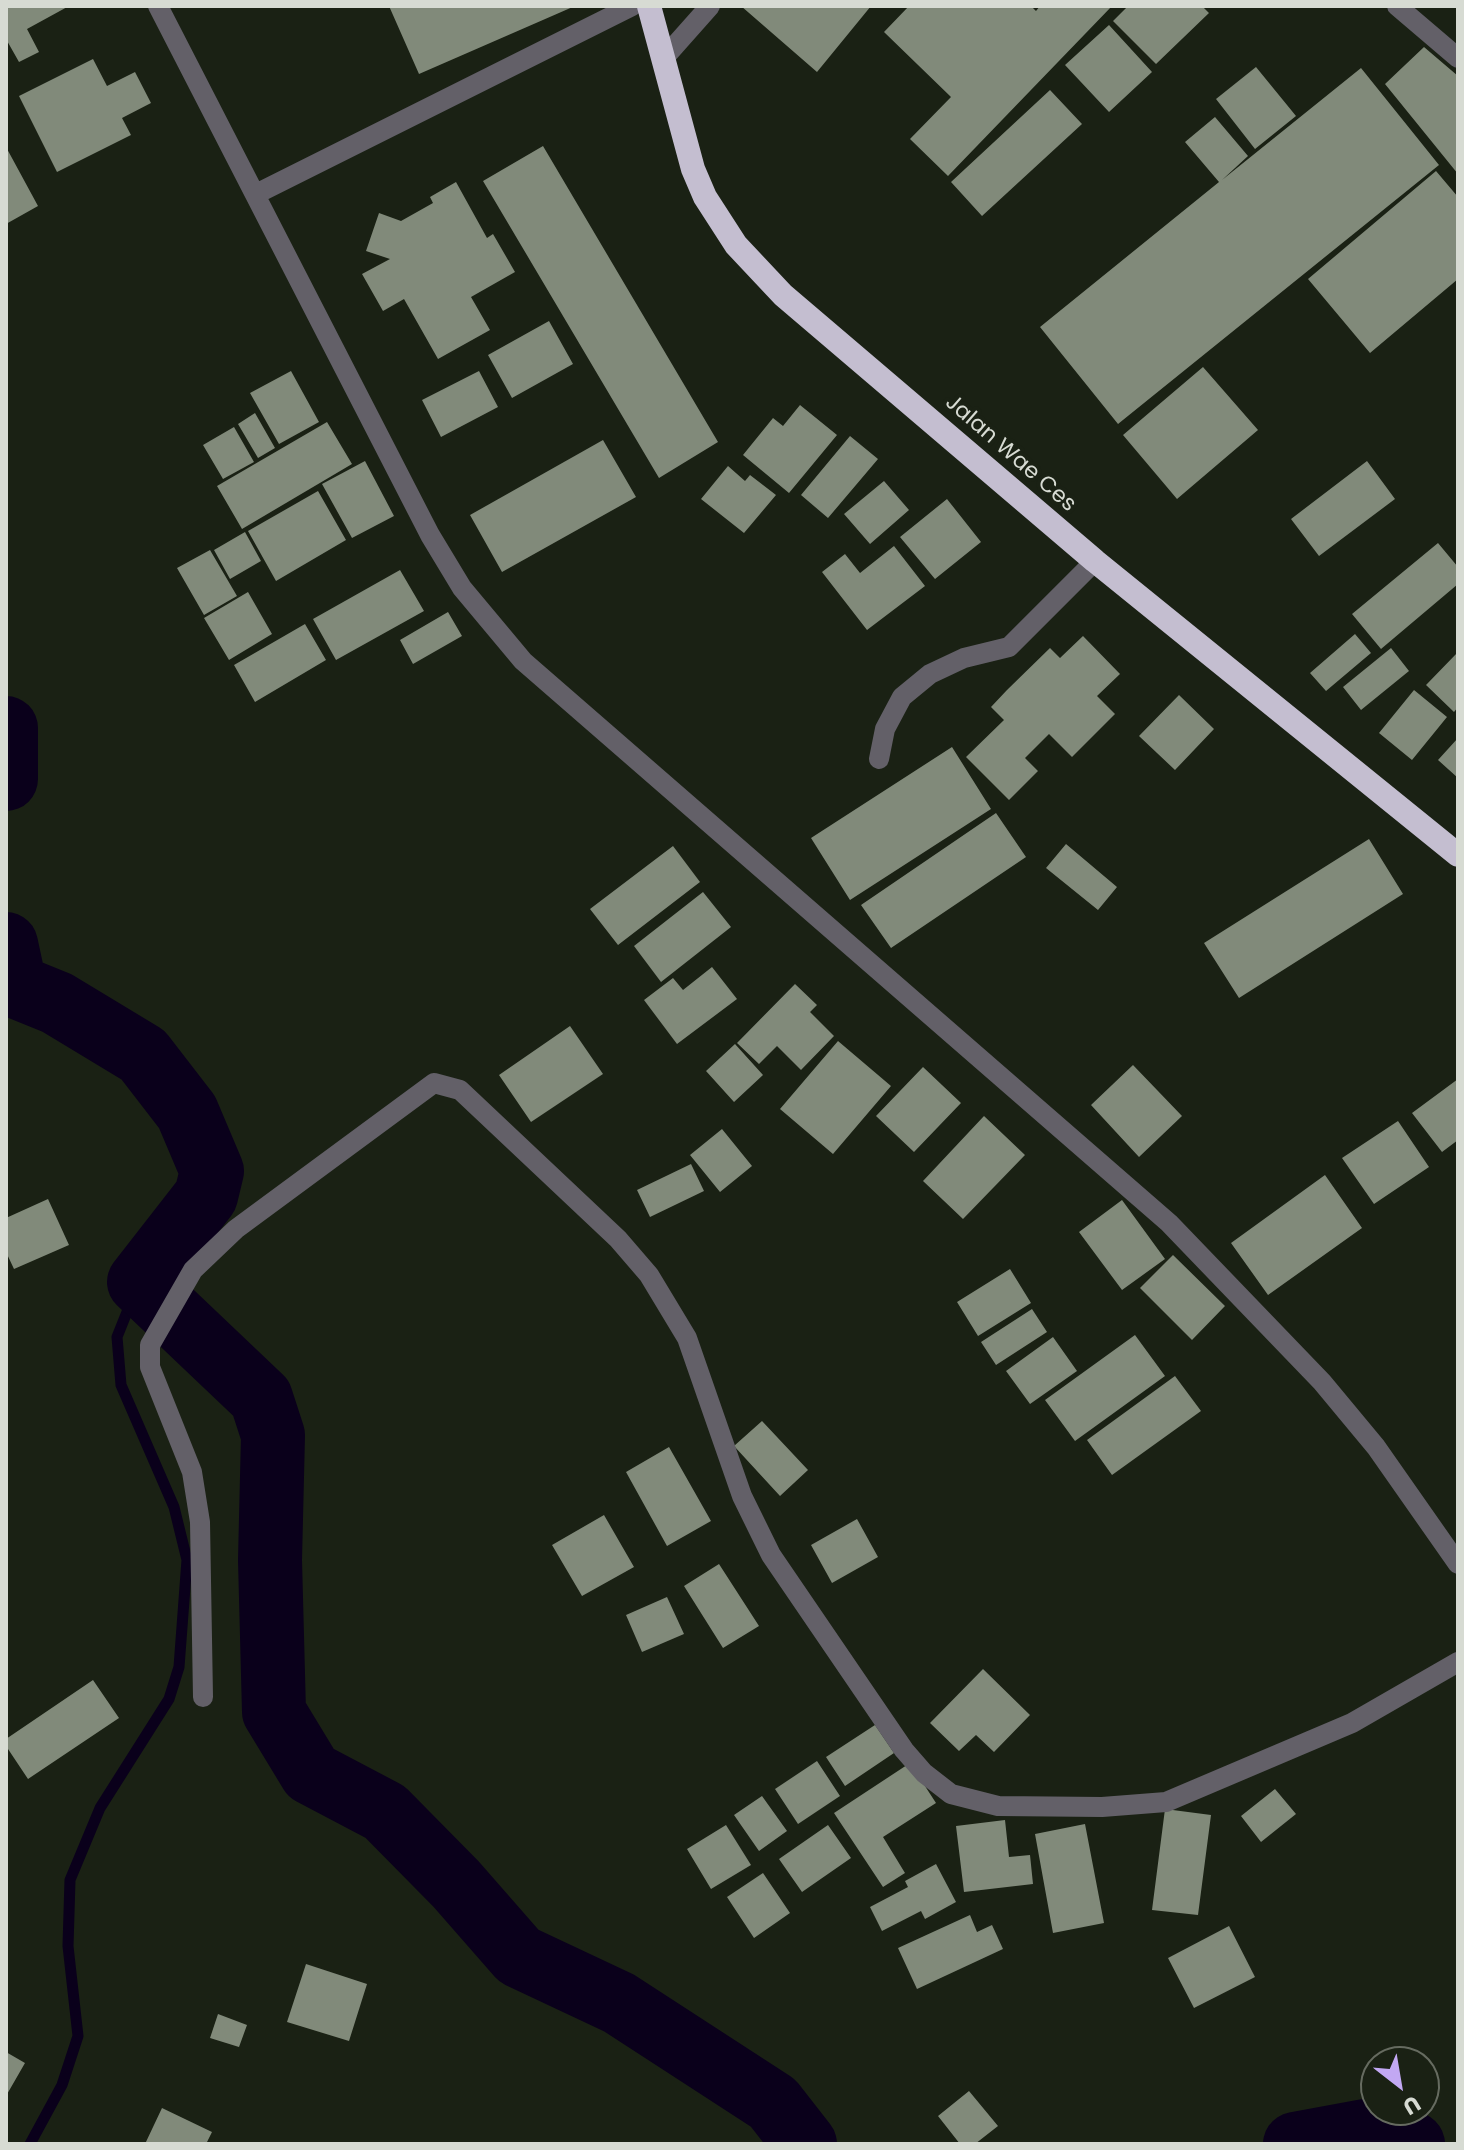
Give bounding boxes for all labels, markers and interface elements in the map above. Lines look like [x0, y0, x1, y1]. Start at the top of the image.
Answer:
street label: Jalan Wae Ces [939, 390, 1081, 518]
north arrow [1360, 2046, 1440, 2126]
text: U [1397, 2088, 1426, 2123]

